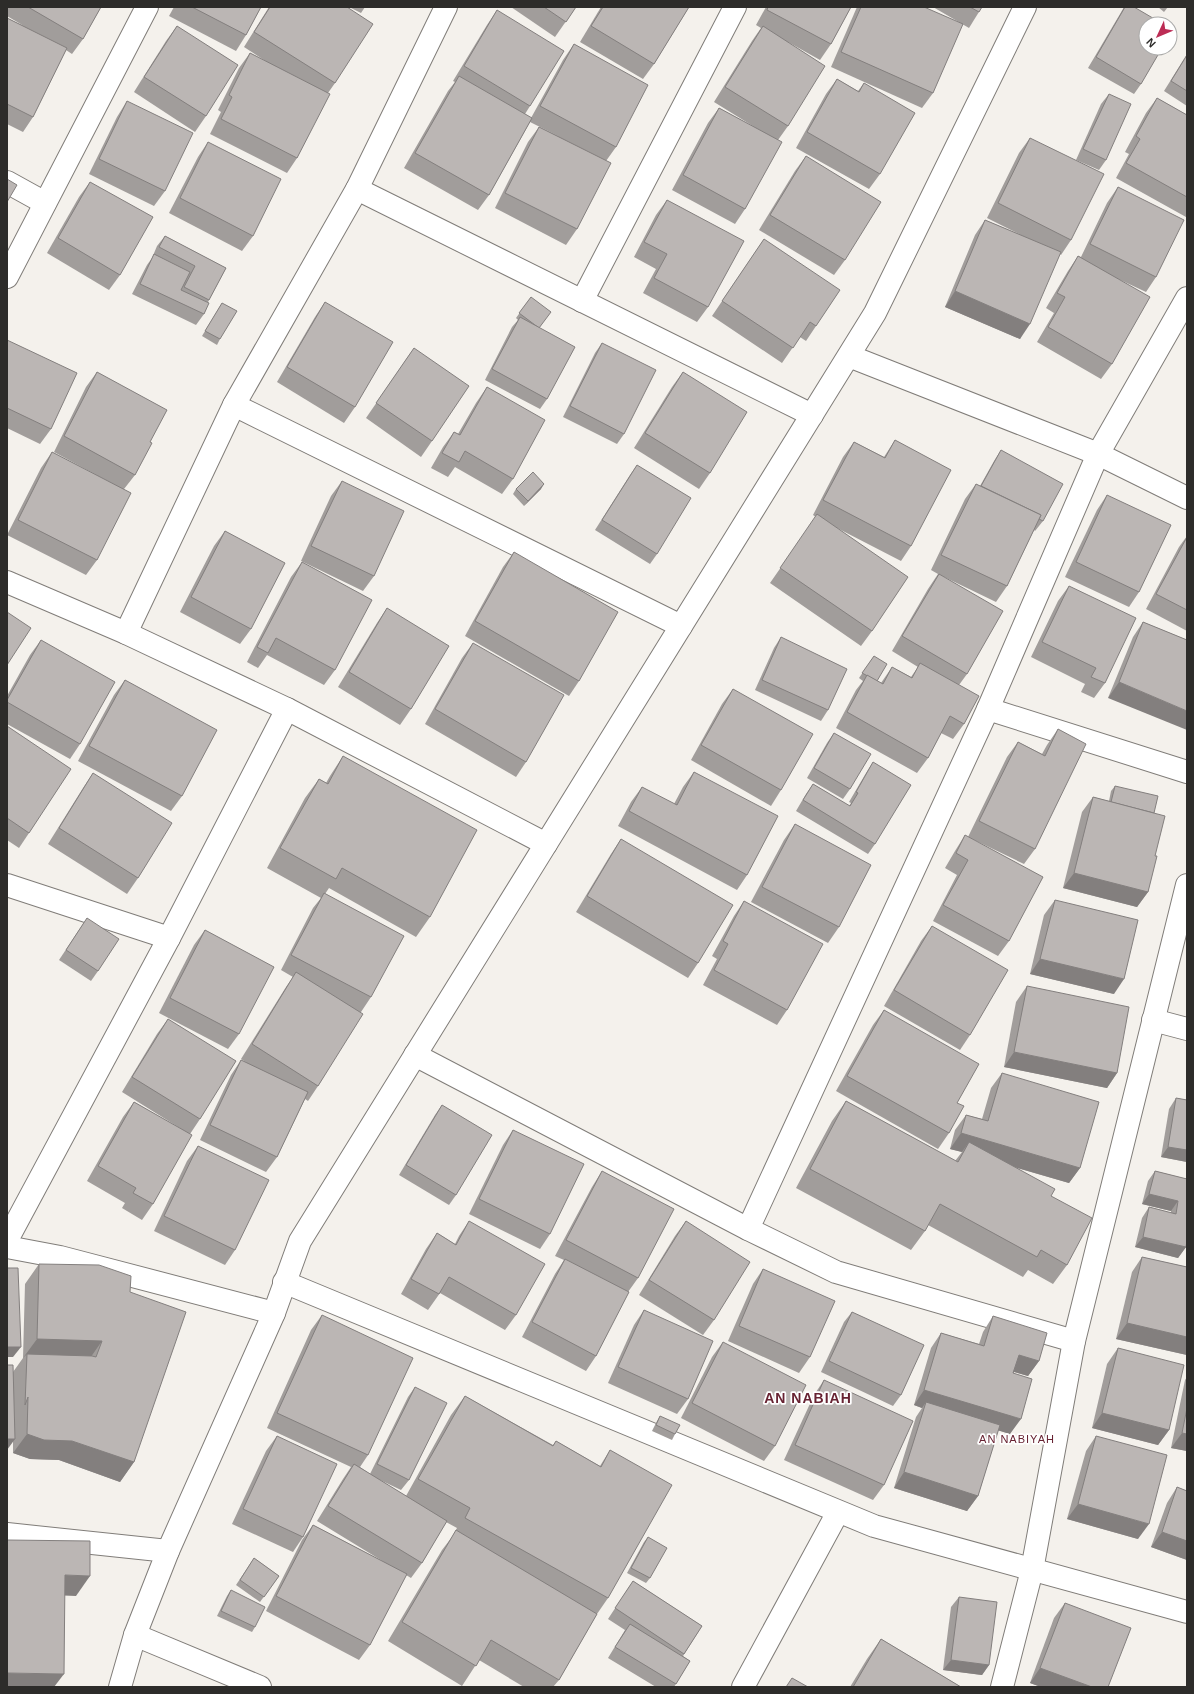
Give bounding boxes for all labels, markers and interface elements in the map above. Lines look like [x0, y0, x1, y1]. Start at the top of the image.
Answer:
north arrow [1138, 16, 1178, 56]
text: N [1144, 36, 1158, 50]
district label: AN NABIAH [764, 1390, 852, 1406]
district label: AN NABIYAH [979, 1433, 1055, 1445]

